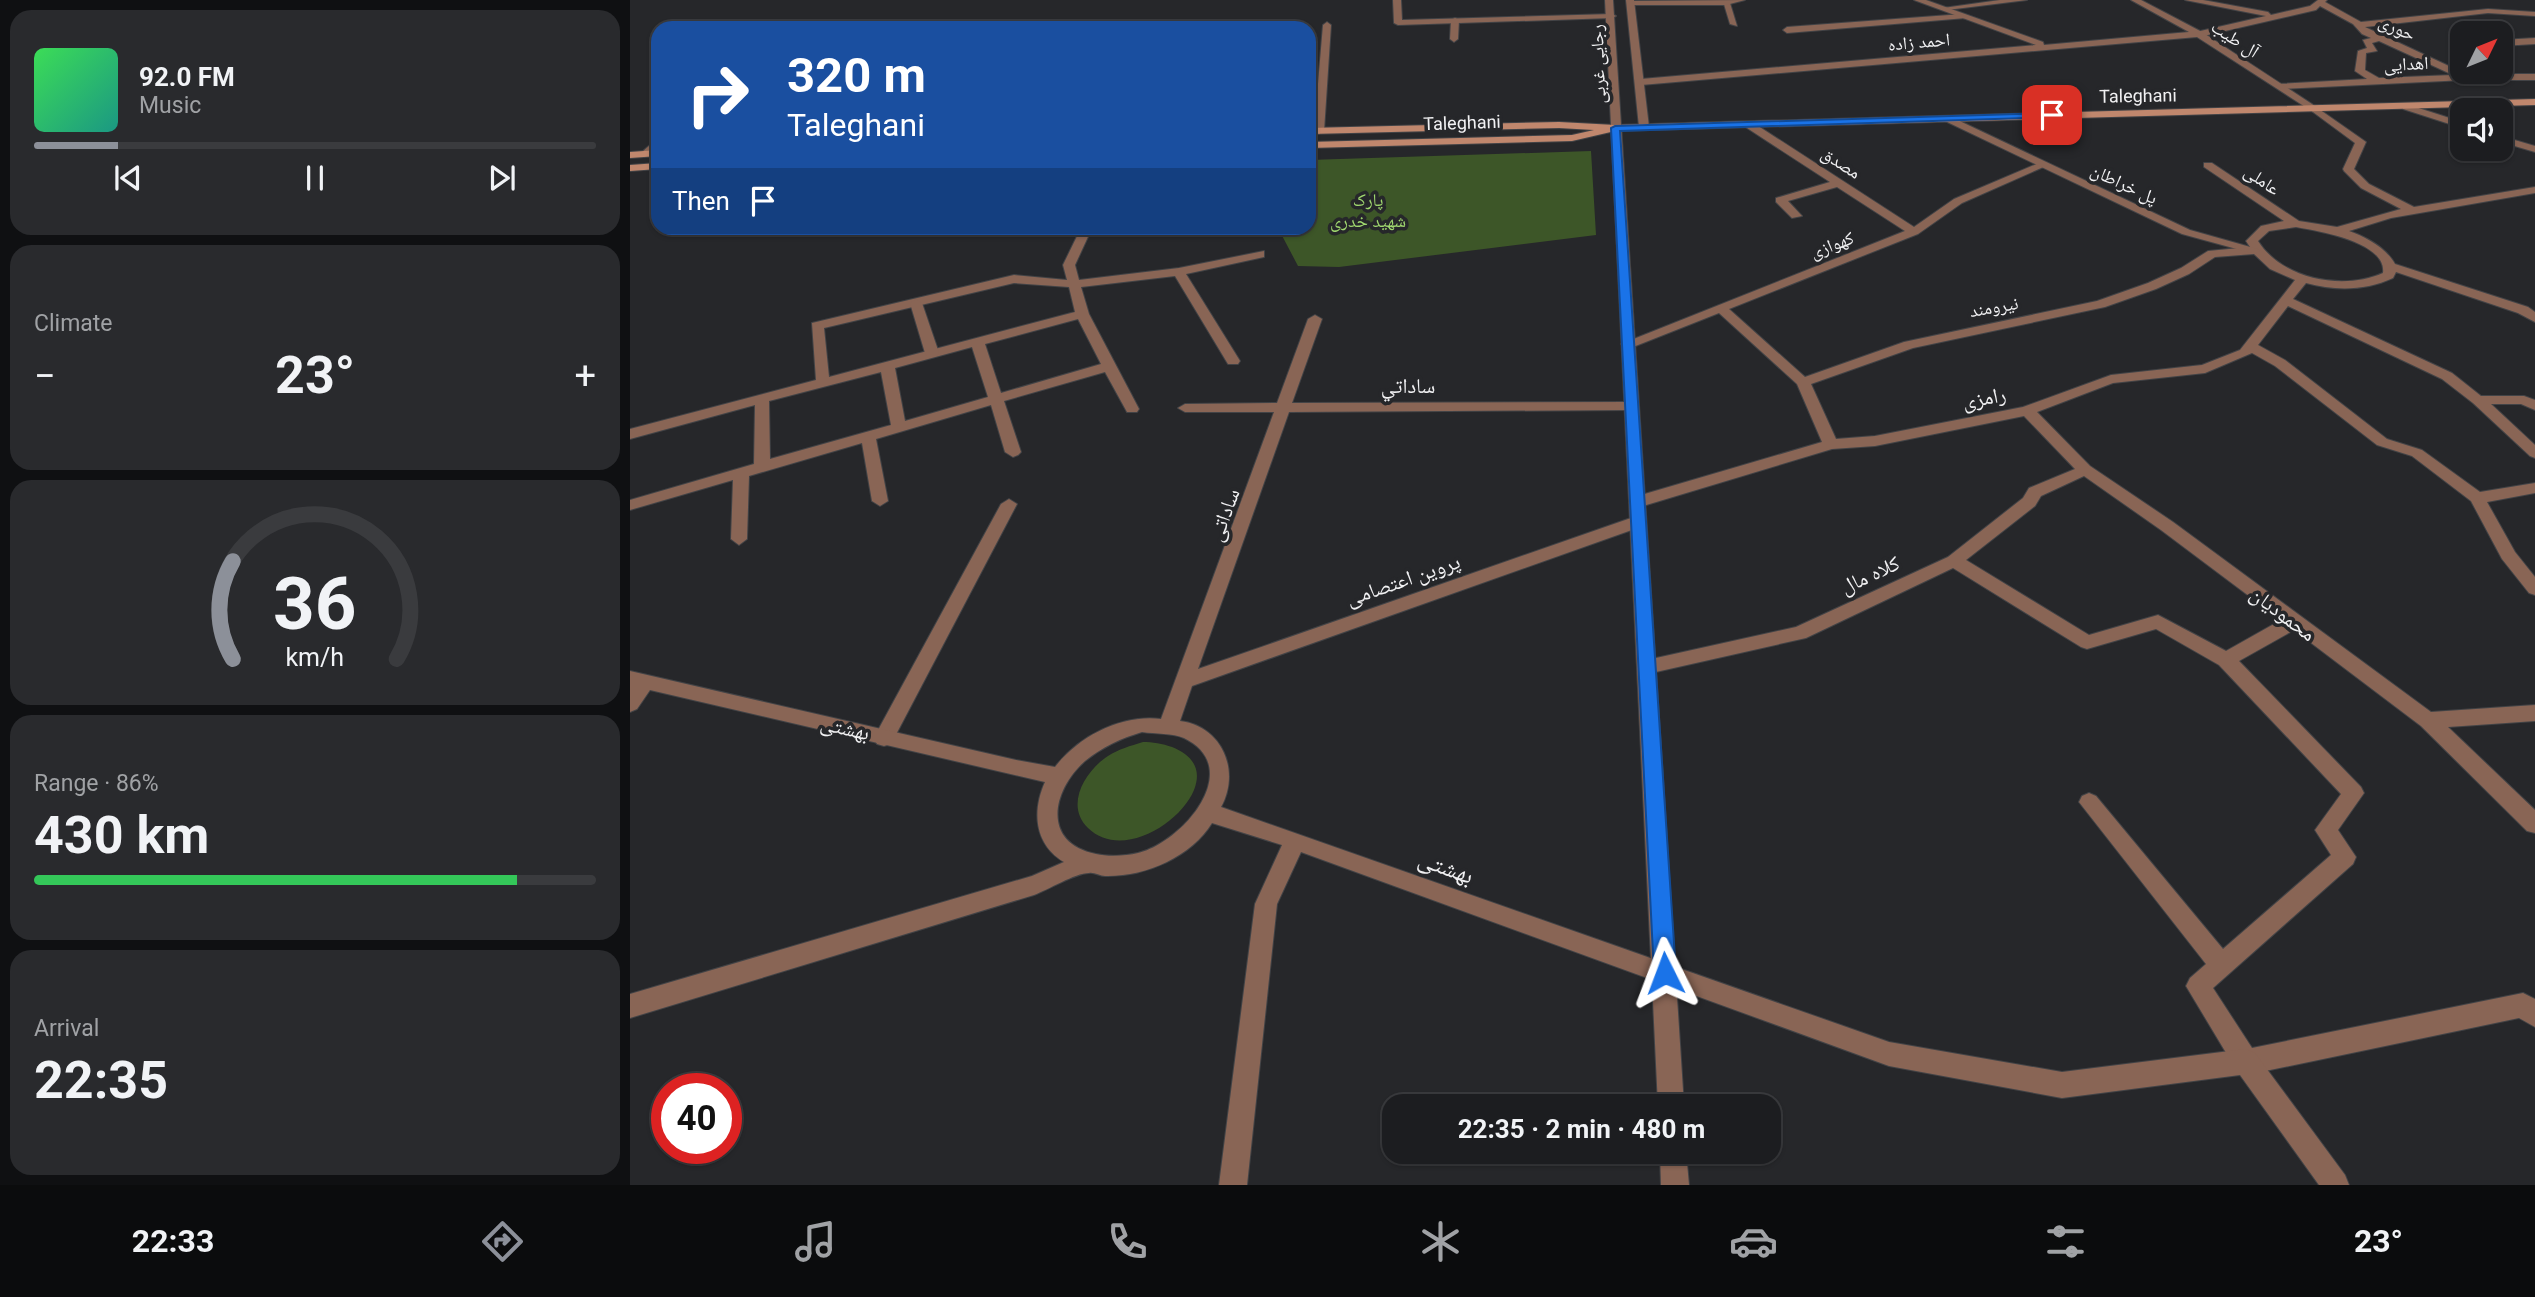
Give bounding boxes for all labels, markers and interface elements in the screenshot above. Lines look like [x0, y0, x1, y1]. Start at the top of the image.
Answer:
street label: حوری [2375, 10, 2419, 46]
street label: آل طیب [2207, 15, 2263, 63]
north arrow [2450, 21, 2513, 84]
map controls [2450, 21, 2513, 161]
street label: رجایی غربی [1586, 24, 1610, 104]
street label: احمد زاده [1887, 28, 1951, 55]
text: 320 m [787, 47, 926, 104]
icon: right [672, 49, 763, 140]
street label: اهدایی [2383, 52, 2429, 76]
text: 92.0 FM [139, 62, 235, 92]
street label: Taleghani [2099, 84, 2177, 107]
pin [2022, 85, 2082, 145]
text: Music [139, 92, 201, 119]
icon: arrive [2033, 96, 2071, 134]
button: sound [2450, 98, 2513, 161]
text: Taleghani [787, 106, 925, 144]
street label: Taleghani [1423, 111, 1501, 134]
street label: مصدق [1817, 142, 1865, 184]
icon: previous [109, 159, 147, 197]
icon: pause [296, 159, 334, 197]
icon: next [483, 159, 521, 197]
street label: پل خراطان [2087, 159, 2161, 209]
street label: عاملی [2240, 160, 2284, 200]
icon: arrive [744, 182, 782, 220]
text: Then [672, 186, 730, 216]
park label: پارک شهید خدری [1330, 189, 1406, 232]
street label: کهوازی [1807, 226, 1857, 263]
street label: نیرومند [1968, 292, 2020, 321]
text: Climate [34, 310, 113, 337]
text: 23° [275, 345, 355, 406]
text: − [34, 354, 56, 398]
text: + [574, 354, 596, 398]
street label: ساداتي [1381, 374, 1435, 402]
street label: رامزی [1960, 382, 2008, 414]
street label: ساداتی [1203, 485, 1246, 545]
street label: پروین اعتصامی [1343, 549, 1464, 612]
street label: کلاه مال [1837, 551, 1904, 599]
text: 36 [273, 561, 357, 647]
street label: محمودیان [2246, 582, 2320, 646]
text: km/h [286, 642, 344, 671]
street label: بهشتی [818, 711, 872, 746]
text: Range · 86% [34, 770, 159, 797]
text: 430 km [34, 805, 209, 866]
street label: بهشتی [1415, 844, 1477, 890]
position arrow [1628, 936, 1702, 1010]
text: Arrival [34, 1015, 99, 1042]
text: 22:35 [34, 1050, 168, 1111]
speed limit sign: 40 [651, 1073, 742, 1164]
text: 22:35 · 2 min · 480 m [1458, 1114, 1705, 1144]
icon: directions [478, 1217, 527, 1266]
icon: music [791, 1217, 840, 1266]
icon: phone [1103, 1217, 1152, 1266]
icon: climate [1416, 1217, 1465, 1266]
icon: car [1729, 1217, 1778, 1266]
icon: filters [2041, 1217, 2090, 1266]
text: 22:33 [132, 1222, 214, 1260]
text: 23° [2354, 1222, 2403, 1260]

